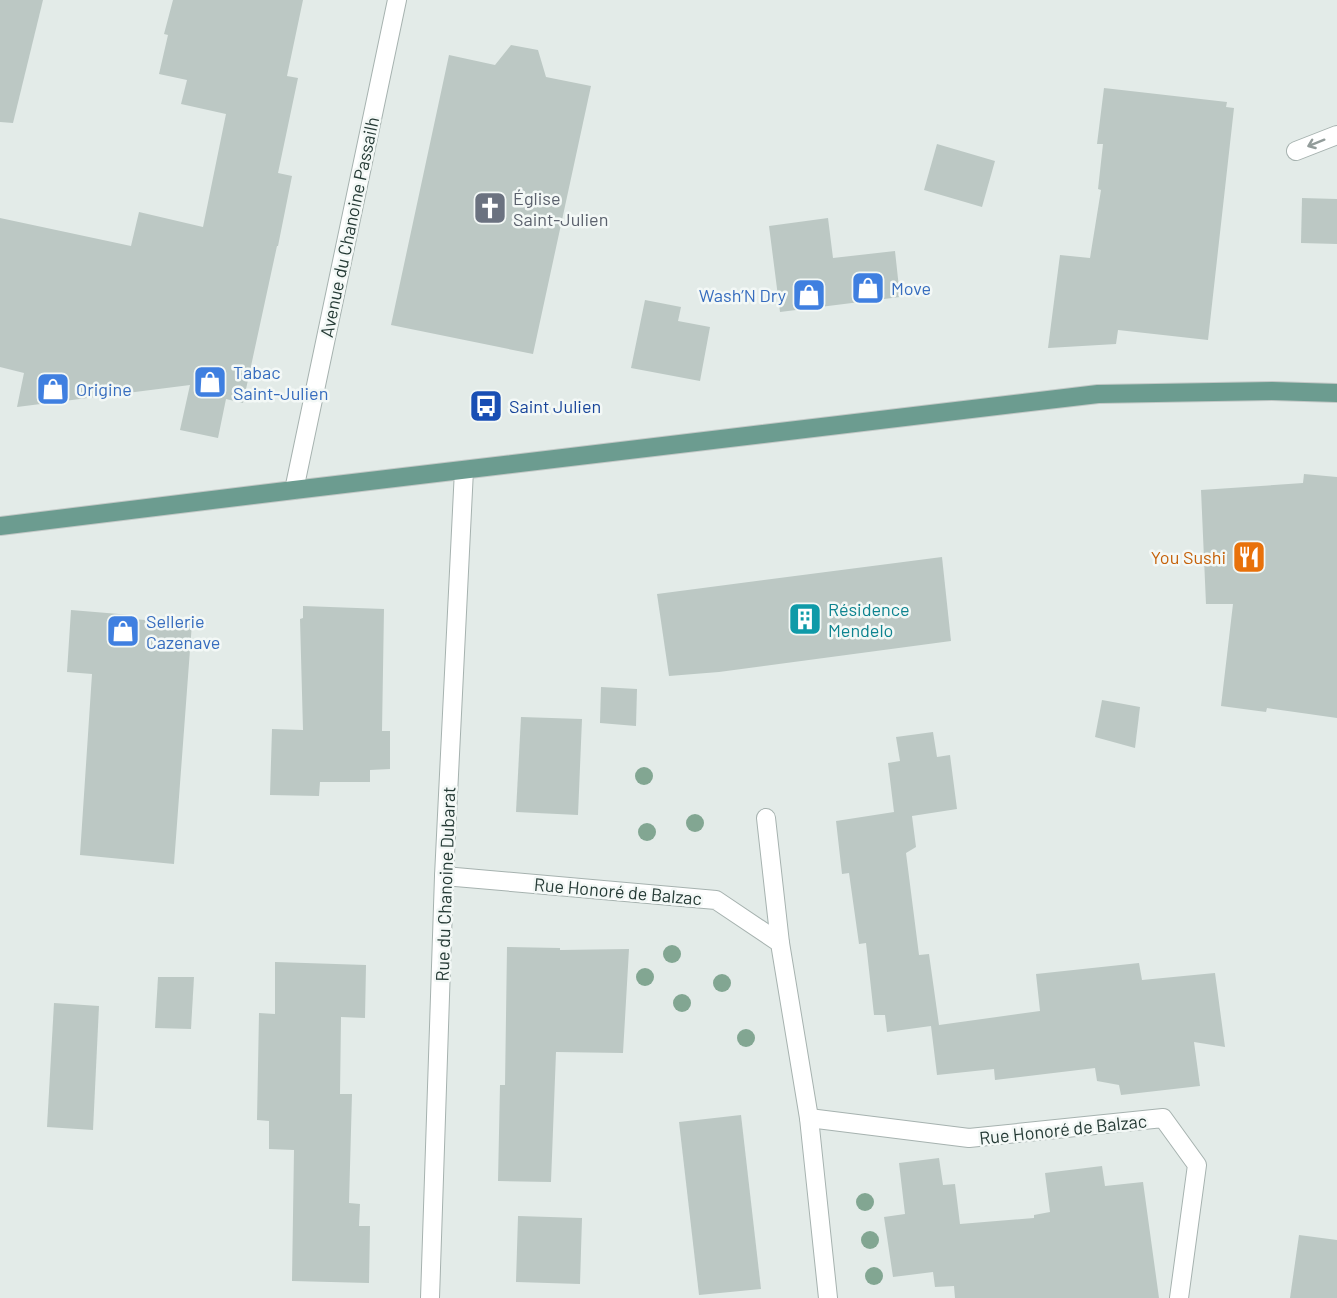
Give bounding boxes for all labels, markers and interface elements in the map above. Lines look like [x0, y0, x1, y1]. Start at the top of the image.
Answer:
street label: Avenue du Chanoine Passailh [315, 115, 383, 339]
one-way arrow [1308, 138, 1326, 149]
place label: Église Saint-Julien [513, 187, 608, 230]
church icon: Église Saint-Julien [472, 190, 508, 226]
shop icon: Move [850, 270, 886, 306]
shop icon: Wash’N Dry [791, 277, 827, 313]
place label: Move [891, 277, 931, 299]
place label: Wash’N Dry [699, 284, 786, 306]
place label: Tabac Saint-Julien [233, 361, 328, 404]
shop icon: Tabac Saint-Julien [192, 364, 228, 400]
shop icon: Origine [35, 371, 71, 407]
place label: Origine [76, 378, 132, 400]
bus stop icon: Saint Julien [468, 388, 504, 424]
place label: Saint Julien [509, 395, 601, 417]
restaurant icon: You Sushi [1231, 539, 1267, 575]
place label: You Sushi [1151, 546, 1226, 568]
place label: Résidence Mendelo [828, 598, 910, 641]
building icon: Résidence Mendelo [787, 601, 823, 637]
place label: Sellerie Cazenave [146, 610, 220, 653]
shop icon: Sellerie Cazenave [105, 613, 141, 649]
street label: Rue du Chanoine Dubarat [431, 786, 459, 982]
street label: Rue Honoré de Balzac [533, 873, 703, 909]
street label: Rue Honoré de Balzac [978, 1109, 1148, 1149]

